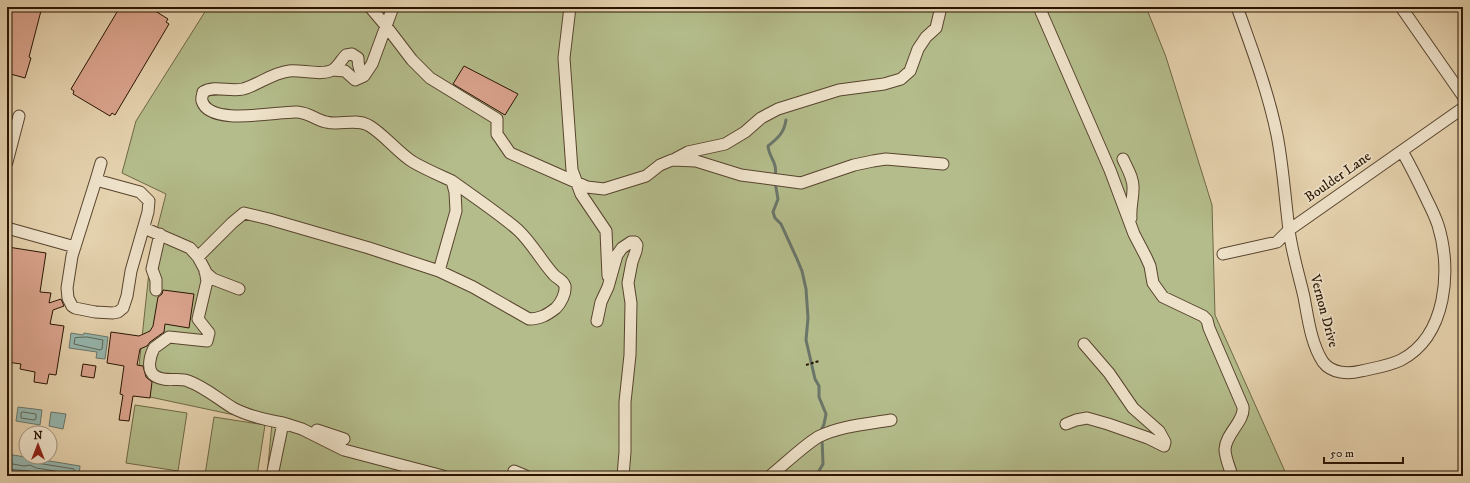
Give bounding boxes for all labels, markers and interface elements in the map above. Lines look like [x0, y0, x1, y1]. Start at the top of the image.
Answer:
street label: Boulder Lane [1301, 148, 1375, 206]
street label: Vernon Drive [1305, 272, 1342, 350]
north arrow [18, 425, 58, 465]
text: N [33, 429, 43, 443]
scale bar [1324, 439, 1403, 465]
text: 50 m [1330, 446, 1354, 461]

